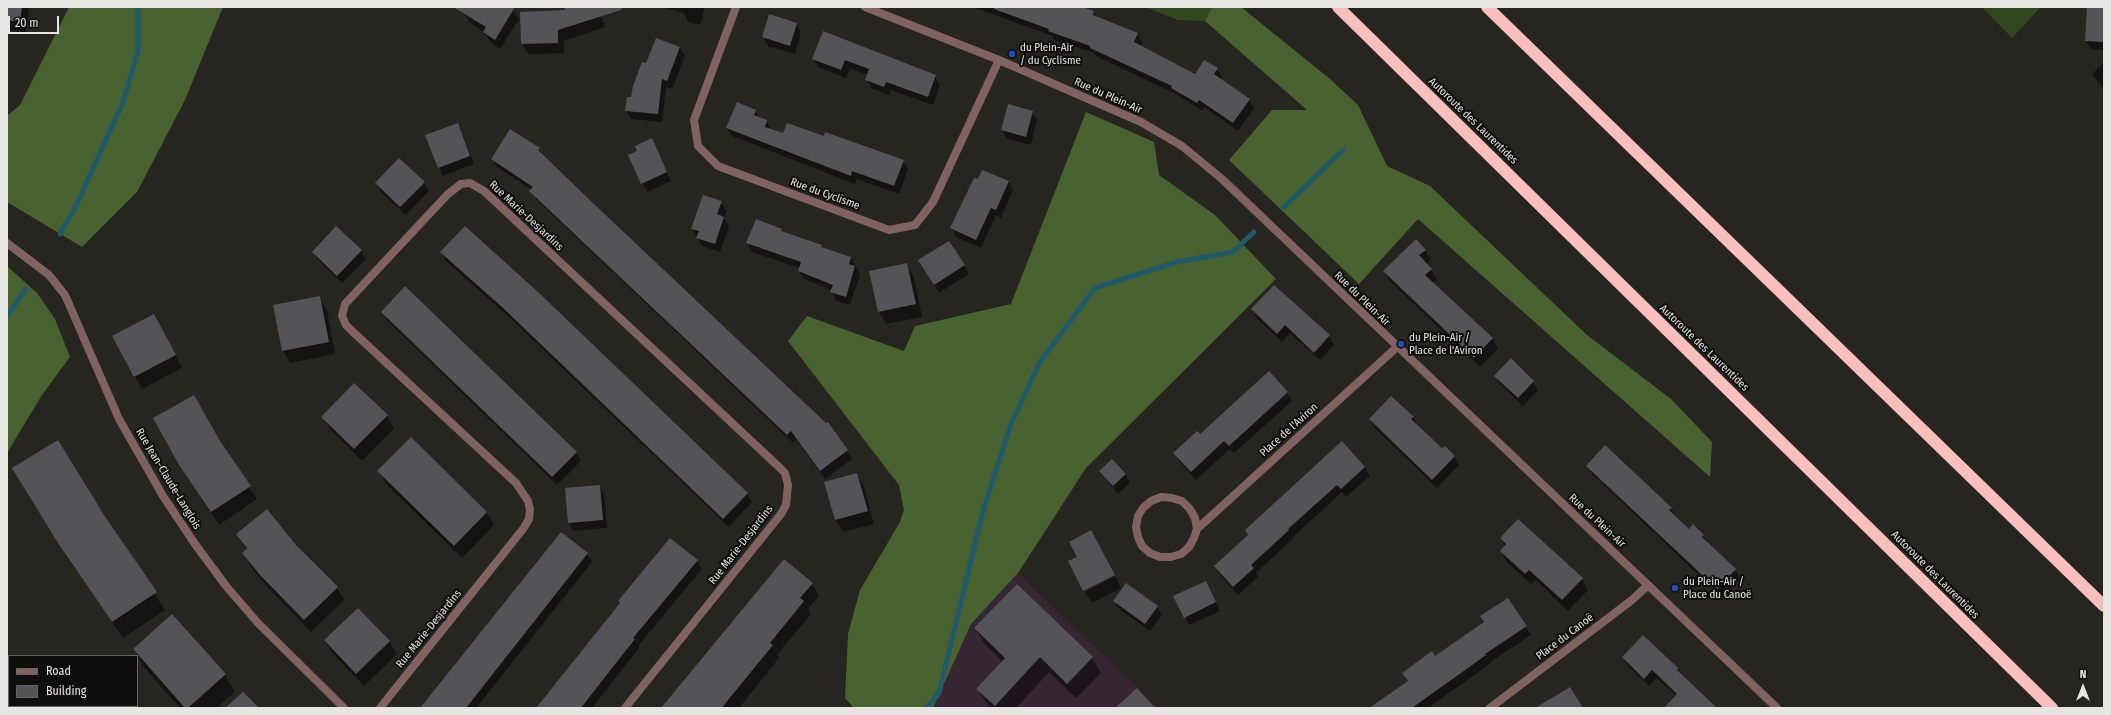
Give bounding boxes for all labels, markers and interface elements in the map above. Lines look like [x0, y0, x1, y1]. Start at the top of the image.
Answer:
scale bar [10, 8, 61, 34]
text: 20 m [15, 16, 39, 30]
place label: du Plein-Air / du Cyclisme [1020, 41, 1081, 67]
marker: du Plein-Air / du Cyclisme [1007, 49, 1017, 59]
street label: Rue du Plein-Air [1072, 75, 1144, 117]
street label: Autoroute des Laurentides [1426, 75, 1520, 167]
street label: Rue du Cyclisme [789, 175, 861, 213]
street label: Rue Marie-Desjardins [486, 178, 566, 254]
street label: Rue du Plein-Air [1331, 269, 1393, 329]
street label: Autoroute des Laurentides [1657, 302, 1751, 394]
place label: du Plein-Air / Place de l'Aviron [1409, 331, 1483, 357]
marker: du Plein-Air / Place de l'Aviron [1396, 339, 1406, 349]
street label: Place de l'Aviron [1257, 401, 1321, 459]
street label: Rue Jean-Claude-Langlois [133, 426, 203, 532]
street label: Rue du Plein-Air [1566, 491, 1628, 551]
street label: Rue Marie-Desjardins [706, 503, 776, 587]
street label: Autoroute des Laurentides [1888, 528, 1982, 622]
place label: du Plein-Air / Place du Canoë [1683, 575, 1752, 601]
marker: du Plein-Air / Place du Canoë [1670, 583, 1680, 593]
street label: Rue Marie-Desjardins [394, 587, 464, 671]
street label: Place du Canoë [1534, 611, 1596, 663]
legend [8, 655, 138, 707]
text: Road [46, 664, 71, 678]
north arrow [2063, 667, 2103, 707]
text: N [2080, 668, 2086, 681]
text: Building [46, 684, 86, 698]

